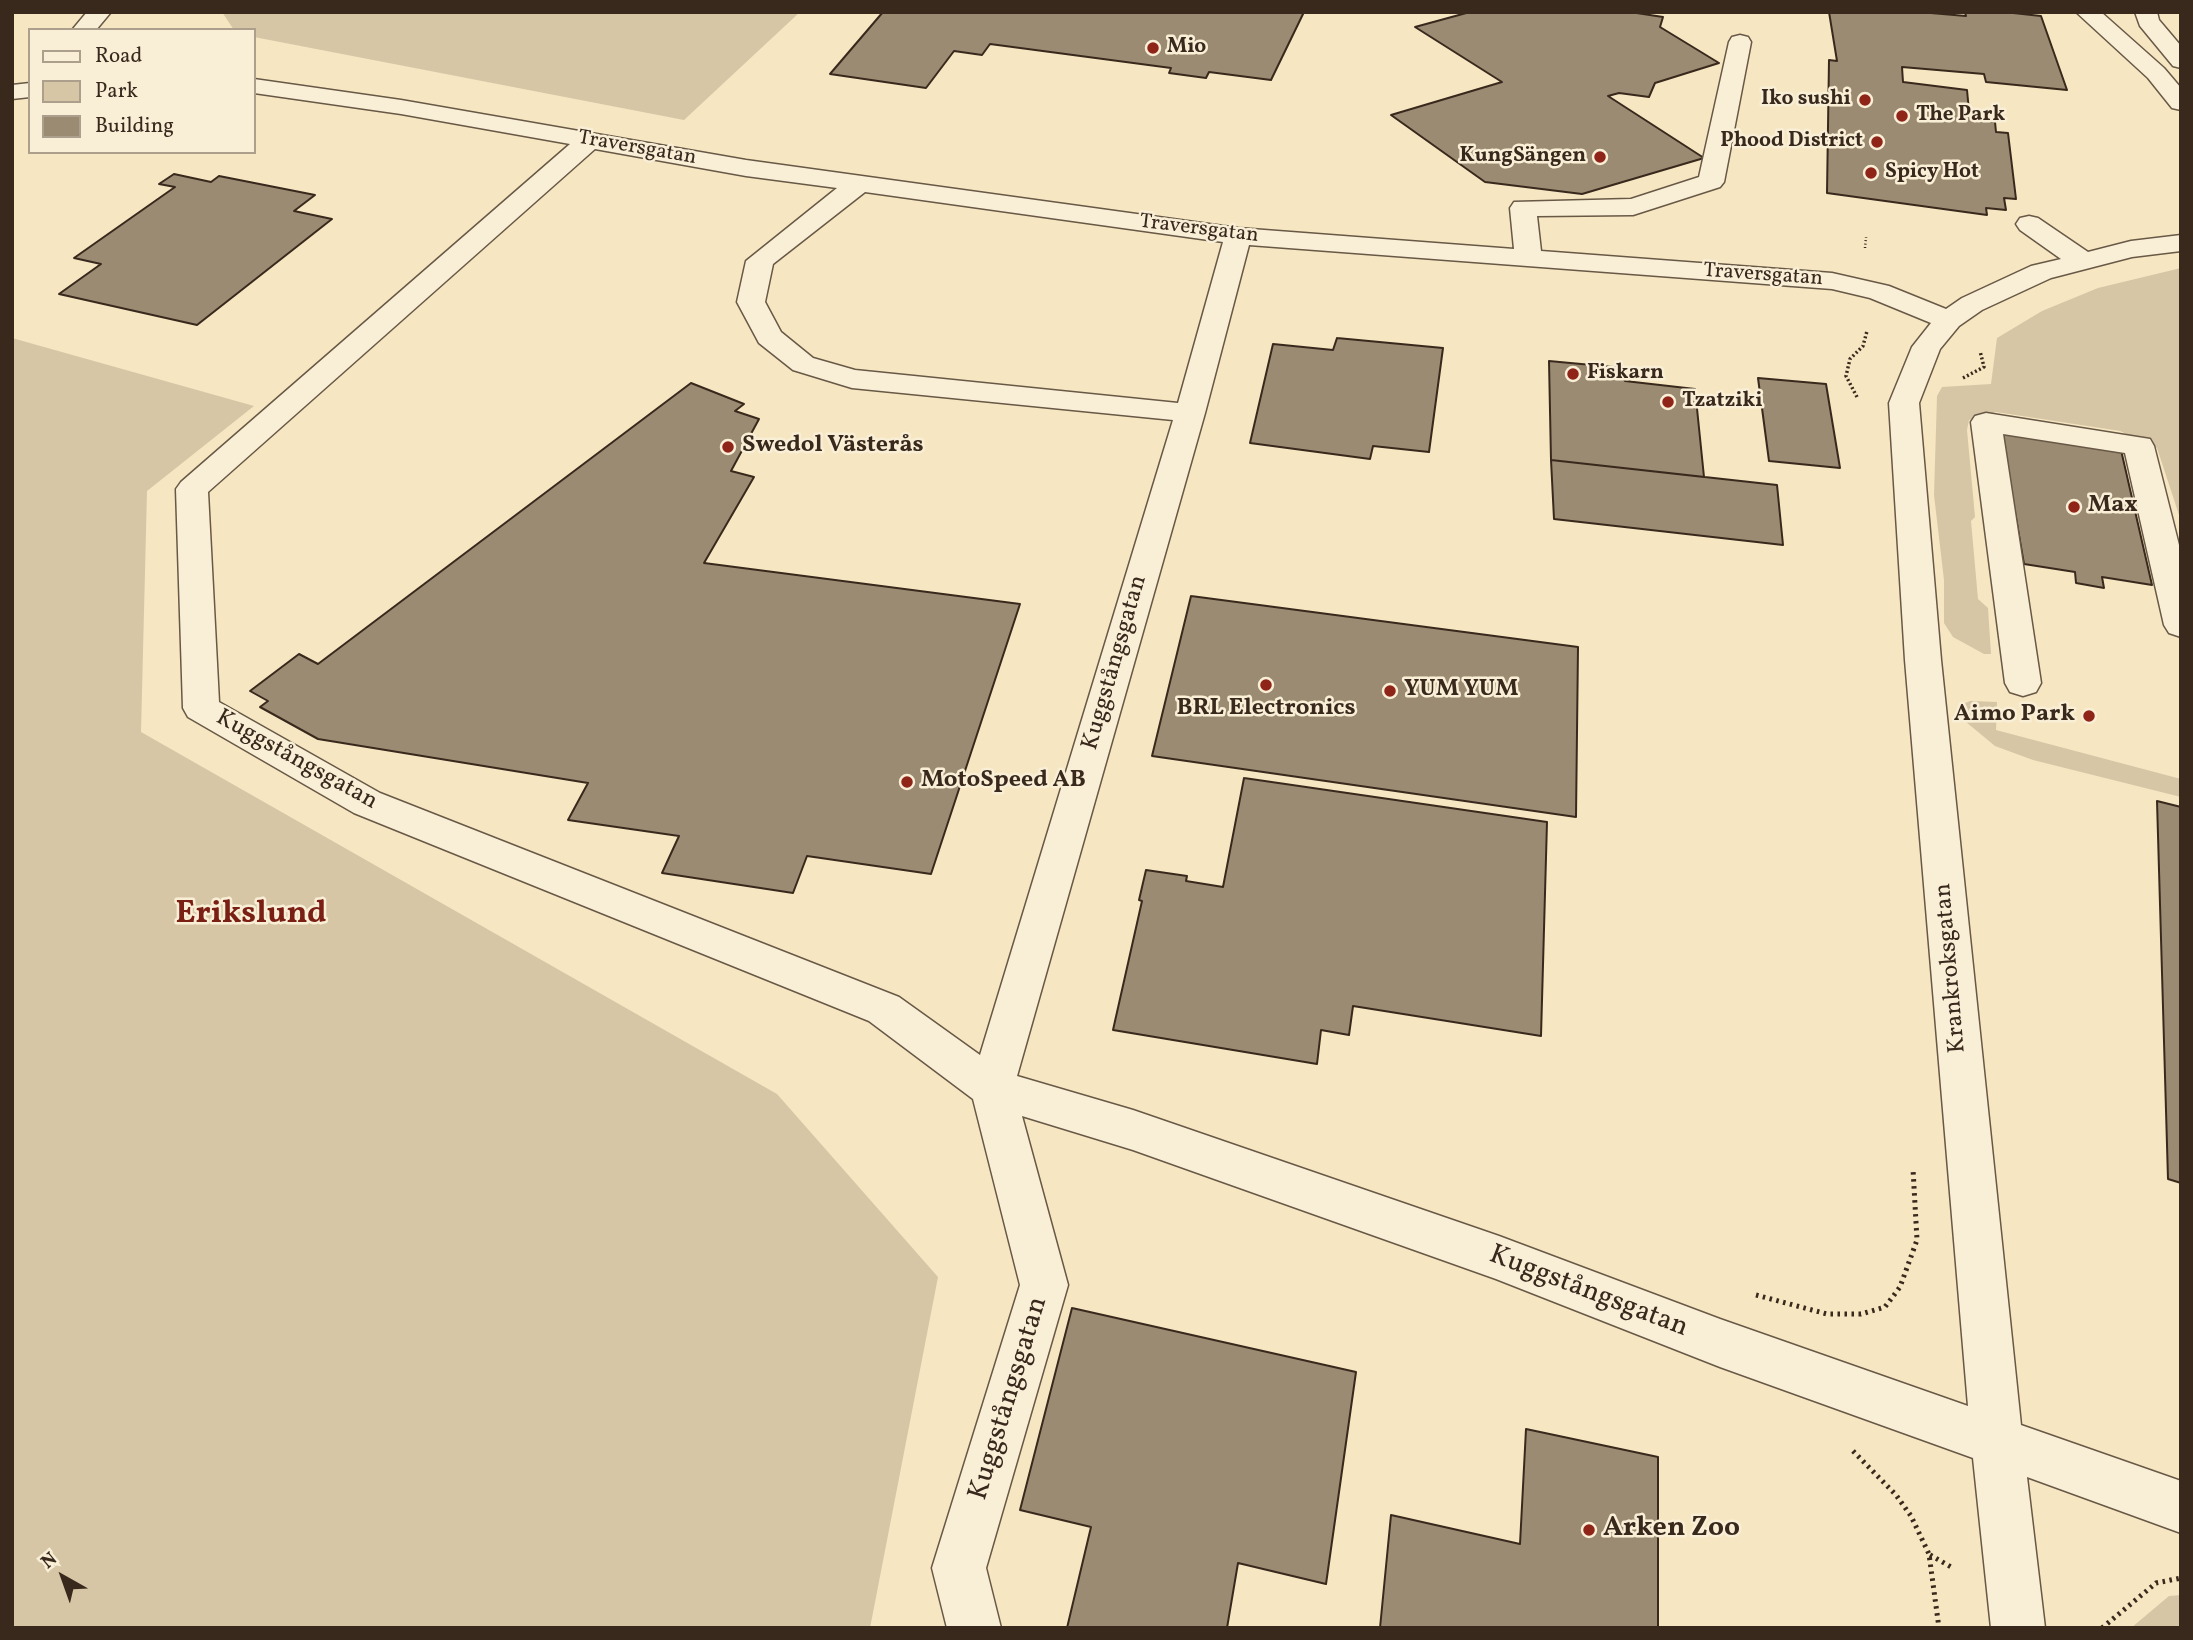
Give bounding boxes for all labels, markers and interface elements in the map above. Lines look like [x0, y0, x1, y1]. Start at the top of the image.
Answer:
legend [28, 28, 256, 154]
place label: Mio [1167, 35, 1206, 61]
marker: Mio [1145, 40, 1161, 56]
text: Road [95, 42, 142, 71]
text: Park [95, 77, 138, 106]
place label: Iko sushi [1761, 87, 1851, 113]
marker: Iko sushi [1857, 92, 1873, 108]
place label: The Park [1916, 103, 2005, 129]
marker: The Park [1894, 108, 1910, 124]
text: Building [95, 112, 174, 141]
street label: Traversgatan [576, 126, 698, 172]
place label: Phood District [1720, 129, 1863, 155]
marker: Phood District [1869, 134, 1885, 150]
place label: KungSängen [1459, 144, 1586, 170]
marker: KungSängen [1592, 149, 1608, 165]
place label: Spicy Hot [1885, 160, 1979, 186]
marker: Spicy Hot [1863, 165, 1879, 181]
street label: Traversgatan [1138, 210, 1260, 250]
street label: Traversgatan [1702, 259, 1824, 293]
place label: Fiskarn [1587, 361, 1664, 387]
marker: Fiskarn [1565, 366, 1581, 382]
place label: Tzatziki [1682, 389, 1763, 415]
marker: Tzatziki [1660, 394, 1676, 410]
place label: Swedol Västerås [742, 433, 924, 461]
marker: Swedol Västerås [720, 439, 736, 455]
place label: Max [2088, 493, 2138, 521]
marker: Max [2066, 499, 2082, 515]
street label: Kuggstångsgatan [1077, 572, 1155, 754]
marker: BRL Electronics [1258, 677, 1274, 693]
place label: YUM YUM [1404, 677, 1518, 705]
marker: YUM YUM [1382, 683, 1398, 699]
place label: BRL Electronics [1177, 696, 1355, 724]
place label: Aimo Park [1954, 702, 2075, 730]
street label: Kuggstångsgatan [210, 705, 382, 817]
marker: Aimo Park [2081, 708, 2097, 724]
place label: MotoSpeed AB [921, 768, 1086, 796]
marker: MotoSpeed AB [899, 774, 915, 790]
street label: Krankroksgatan [1930, 882, 1974, 1054]
district label: Erikslund [175, 897, 327, 935]
street label: Kuggstångsgatan [1484, 1240, 1692, 1346]
street label: Kuggstångsgatan [963, 1293, 1057, 1505]
place label: Arken Zoo [1603, 1513, 1740, 1547]
marker: Arken Zoo [1581, 1522, 1597, 1538]
north arrow [28, 1542, 98, 1612]
text: N [36, 1547, 63, 1575]

